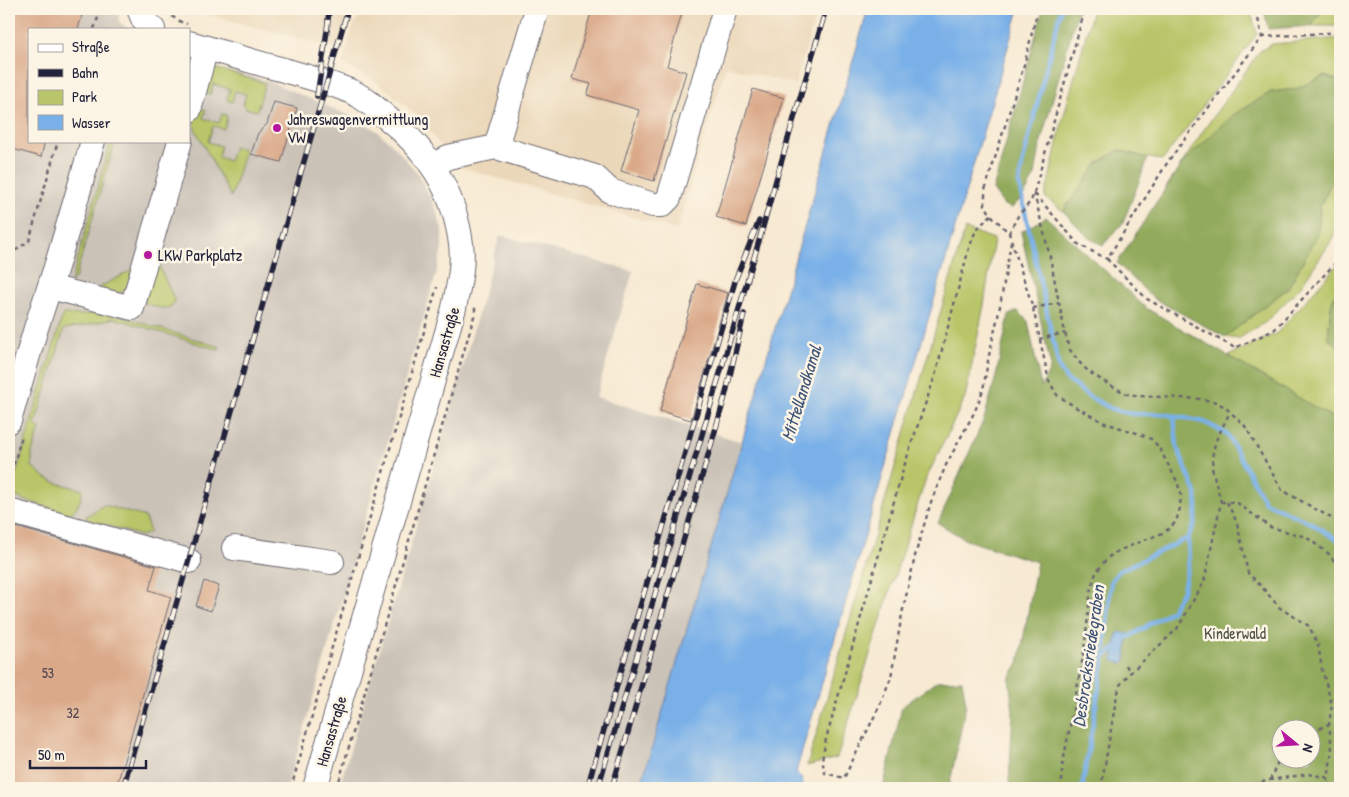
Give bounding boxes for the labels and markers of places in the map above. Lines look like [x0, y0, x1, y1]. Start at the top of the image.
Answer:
place label: Jahreswagenvermittlung VW [287, 108, 428, 148]
marker: Jahreswagenvermittlung VW [271, 122, 283, 134]
place label: LKW Parkplatz [158, 244, 243, 266]
marker: LKW Parkplatz [142, 249, 154, 261]

